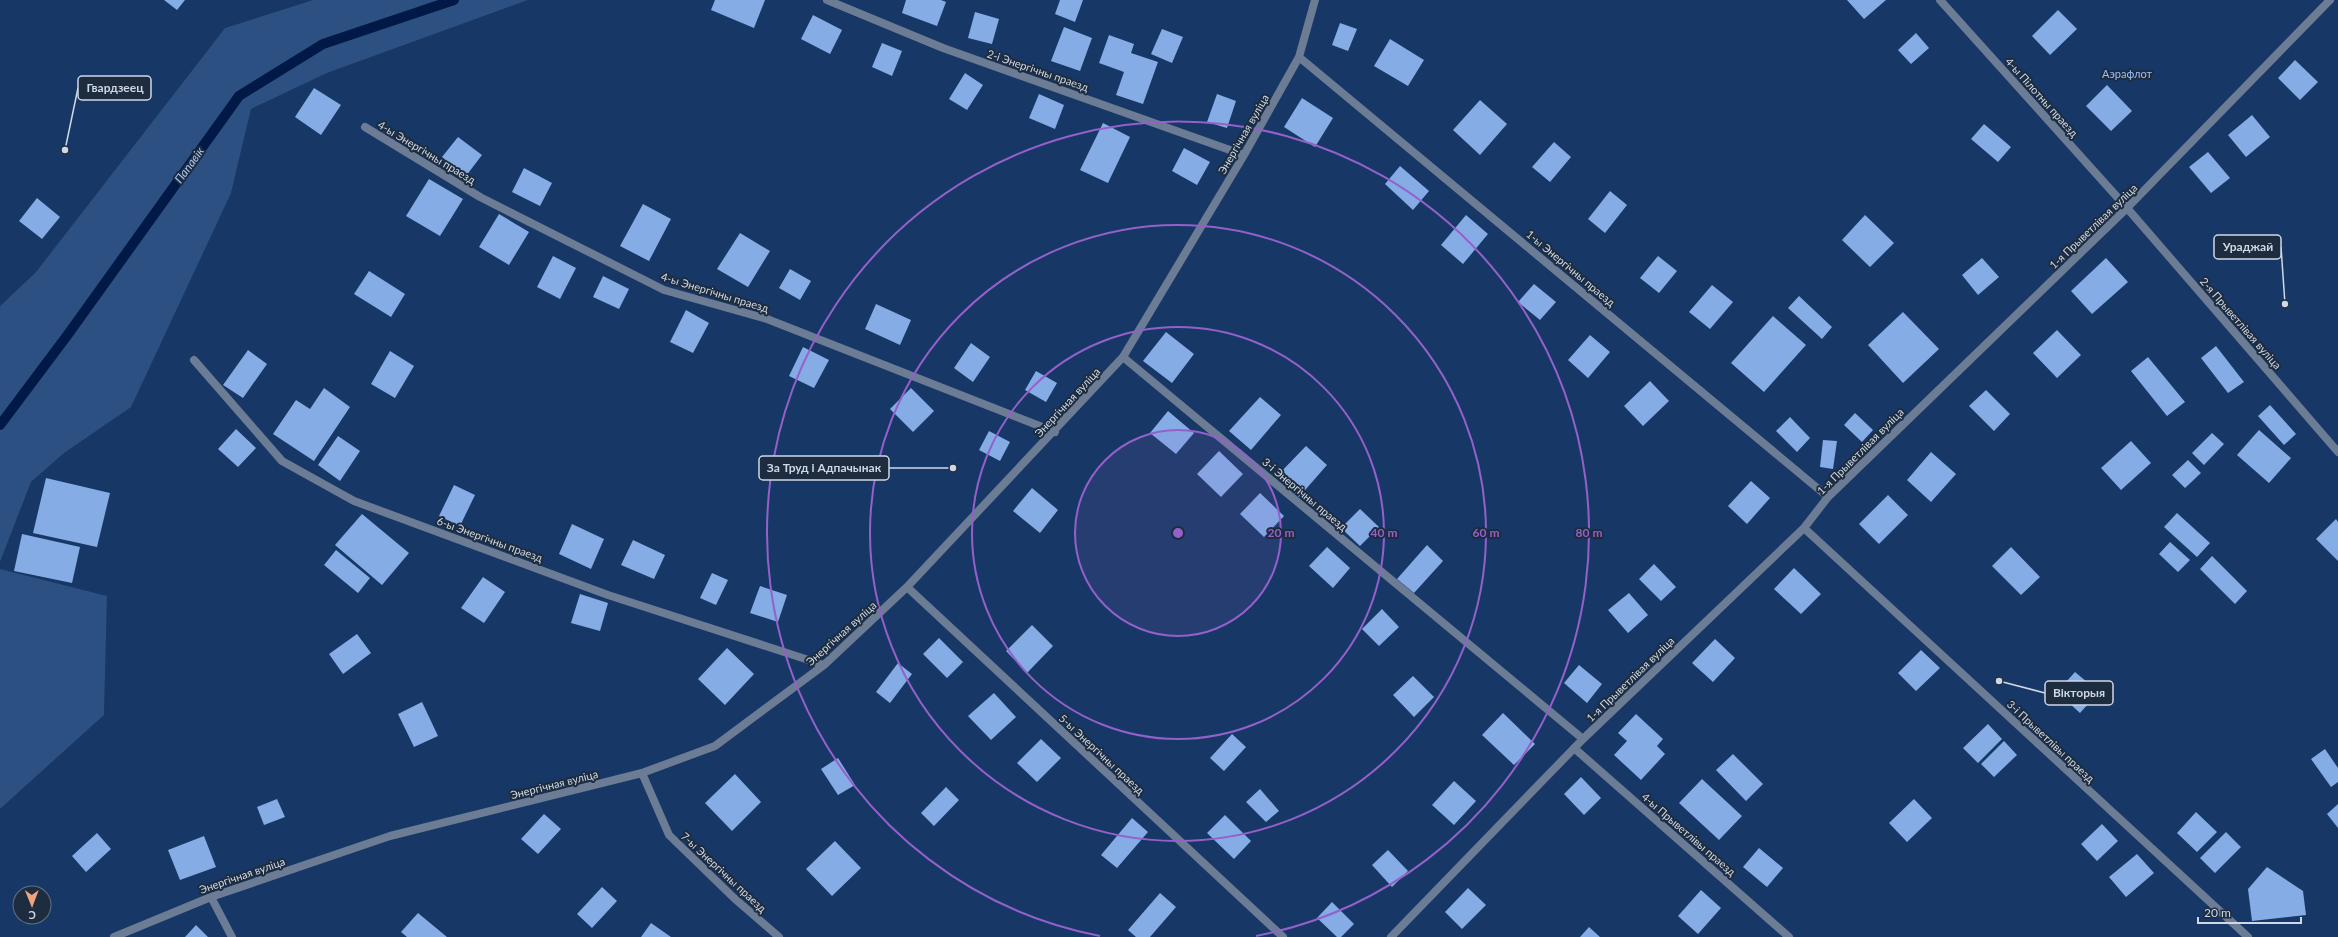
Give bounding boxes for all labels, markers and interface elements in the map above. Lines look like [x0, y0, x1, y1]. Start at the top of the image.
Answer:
street label: 2-і Энергічны праезд [986, 47, 1091, 94]
street label: 4-ы Пілотны праезд [2003, 55, 2081, 139]
park label: Аэрафлот [2102, 67, 2152, 80]
callout: Гвардзеец [78, 76, 151, 100]
text: Гвардзеец [86, 80, 144, 95]
street label: Энергічная вуліца [1215, 92, 1271, 176]
street label: 4-ы Энергічны праезд [376, 118, 478, 186]
water label: Папавік [171, 144, 207, 186]
street label: 1-я Прыветлівая вуліца [2046, 181, 2140, 271]
street label: 1-ы Энергічны праезд [1524, 227, 1618, 309]
callout: Ураджай [2214, 235, 2281, 259]
text: Ураджай [2222, 239, 2273, 254]
street label: 4-ы Энергічны праезд [660, 269, 771, 315]
street label: 2-я Прыветлівая вуліца [2198, 275, 2284, 371]
street label: Энергічная вуліца [1032, 365, 1102, 439]
street label: 1-я Прыветлівая вуліца [1814, 405, 1906, 497]
street label: 3-і Энергічны праезд [1260, 455, 1350, 533]
callout: За Труд і Адпачынак [759, 456, 889, 480]
text: За Труд і Адпачынак [767, 460, 882, 475]
street label: 6-ы Энергічны праезд [435, 514, 545, 564]
text: 20 m [1268, 525, 1294, 540]
text: 40 m [1371, 525, 1397, 540]
text: 60 m [1473, 525, 1499, 540]
text: 80 m [1576, 525, 1602, 540]
centre of rings [1171, 526, 1185, 540]
street label: Энергічная вуліца [803, 598, 879, 668]
street label: 1-я Прыветлівая вуліца [1583, 634, 1677, 724]
callout: Вікторыя [2045, 681, 2113, 705]
text: Вікторыя [2053, 685, 2105, 700]
street label: 3-і Прыветлівы праезд [2005, 697, 2098, 785]
street label: 5-ы Энергічны праезд [1057, 711, 1147, 797]
street label: Энергічная вуліца [509, 767, 599, 801]
street label: 4-ы Прыветлівы праезд [1639, 790, 1739, 878]
street label: 7-ы Энергічны праезд [679, 829, 769, 915]
street label: Энергічная вуліца [197, 854, 287, 896]
north arrow [12, 885, 52, 925]
scale bar [2198, 899, 2301, 925]
text: 20 m [2204, 905, 2231, 920]
text: С [28, 909, 36, 922]

